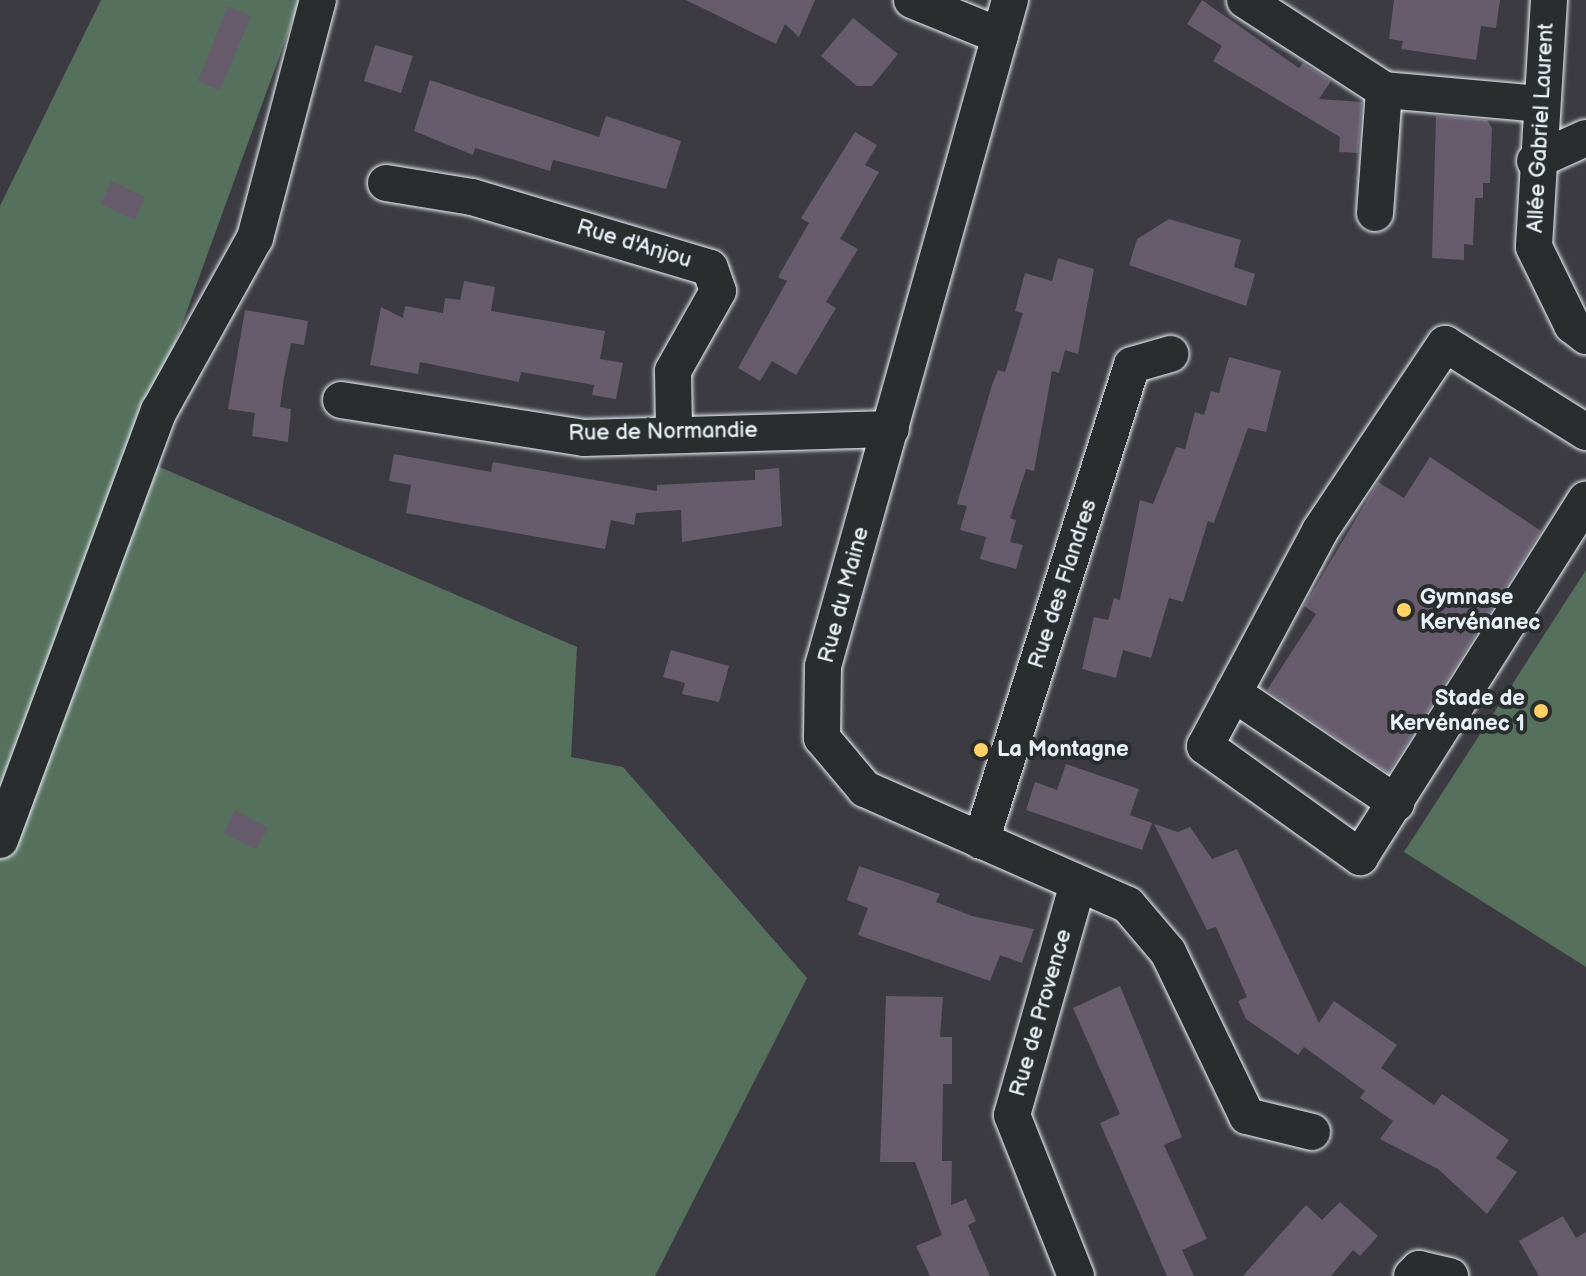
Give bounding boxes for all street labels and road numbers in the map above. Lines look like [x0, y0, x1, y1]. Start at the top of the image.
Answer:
street label: Allée Gabriel Laurent [1522, 22, 1560, 234]
street label: Rue d'Anjou [573, 214, 695, 274]
street label: Rue de Normandie [568, 417, 758, 447]
street label: Rue des Flandres [1023, 496, 1103, 672]
street label: Rue du Maine [813, 524, 875, 666]
street label: Rue de Provence [1005, 926, 1077, 1100]

